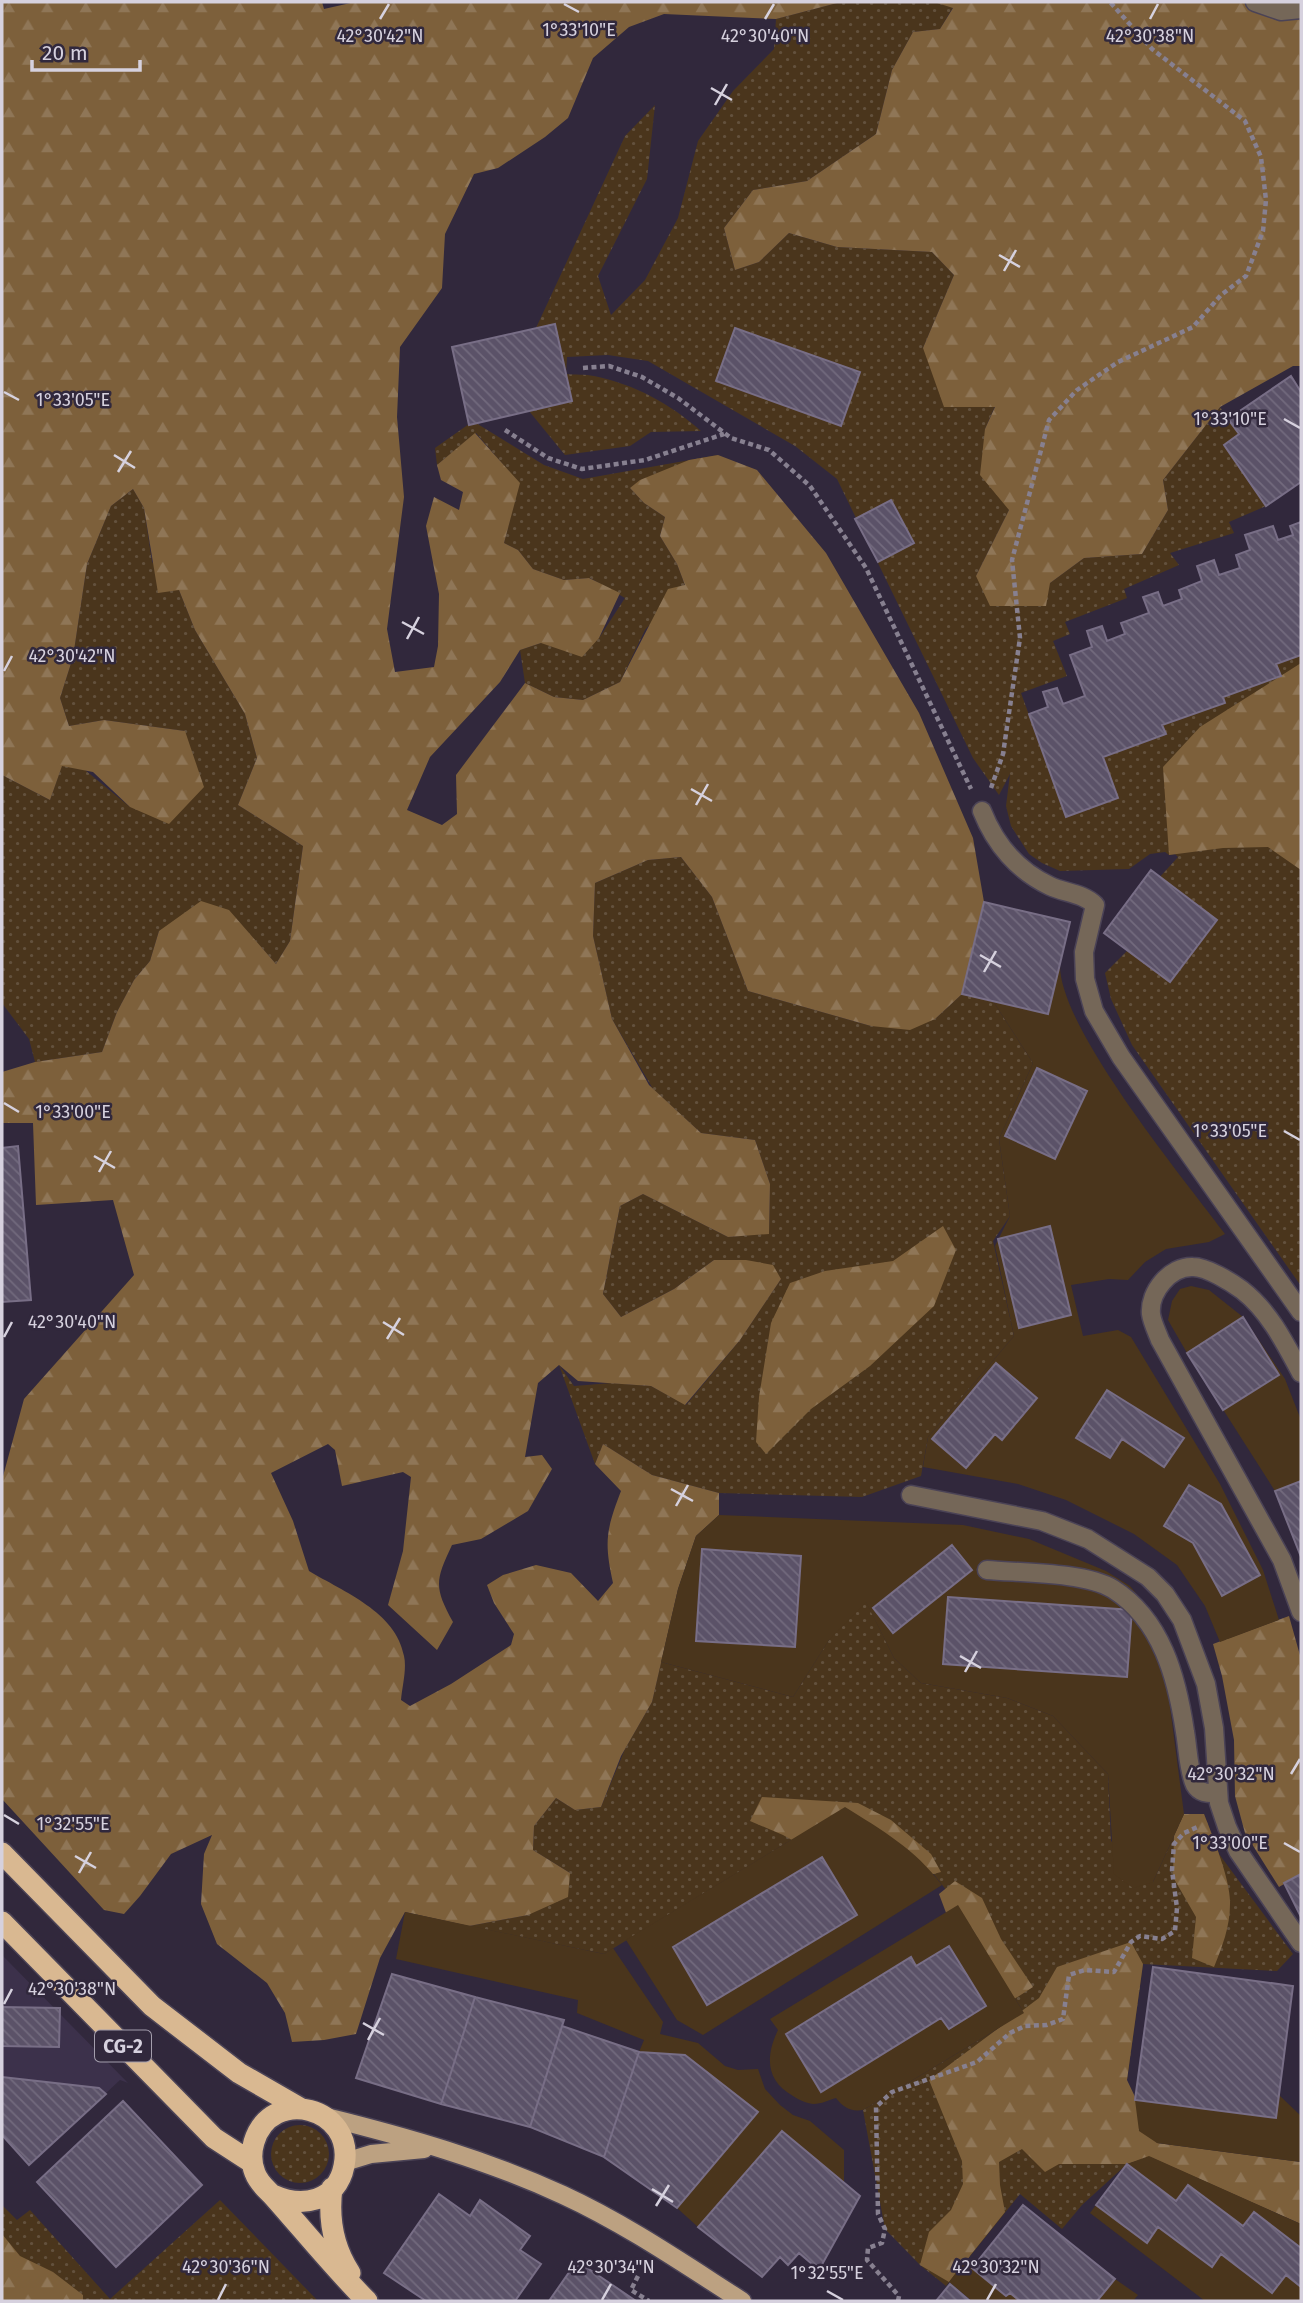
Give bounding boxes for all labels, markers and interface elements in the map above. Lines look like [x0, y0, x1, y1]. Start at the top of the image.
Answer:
text: 1°33'10"E [542, 19, 616, 41]
text: 42°30'42"N [336, 25, 424, 47]
text: 42°30'40"N [721, 25, 809, 47]
text: 42°30'38"N [1106, 25, 1194, 47]
scale bar [32, 28, 140, 72]
text: 20 m [42, 40, 88, 66]
text: 1°33'05"E [36, 389, 110, 411]
text: 1°33'10"E [1193, 408, 1267, 430]
text: 42°30'42"N [28, 645, 116, 667]
text: 1°33'00"E [35, 1101, 111, 1123]
text: 1°33'05"E [1193, 1120, 1267, 1142]
text: 42°30'40"N [28, 1311, 116, 1333]
text: 42°30'32"N [1187, 1763, 1275, 1785]
text: 1°32'55"E [36, 1813, 110, 1835]
text: 1°33'00"E [1192, 1832, 1268, 1854]
text: 42°30'38"N [28, 1978, 116, 2000]
road number: CG-2 [95, 2030, 151, 2062]
text: 42°30'36"N [182, 2256, 270, 2278]
text: 42°30'34"N [567, 2256, 655, 2278]
text: 42°30'32"N [952, 2256, 1040, 2278]
text: 1°32'55"E [790, 2262, 864, 2284]

